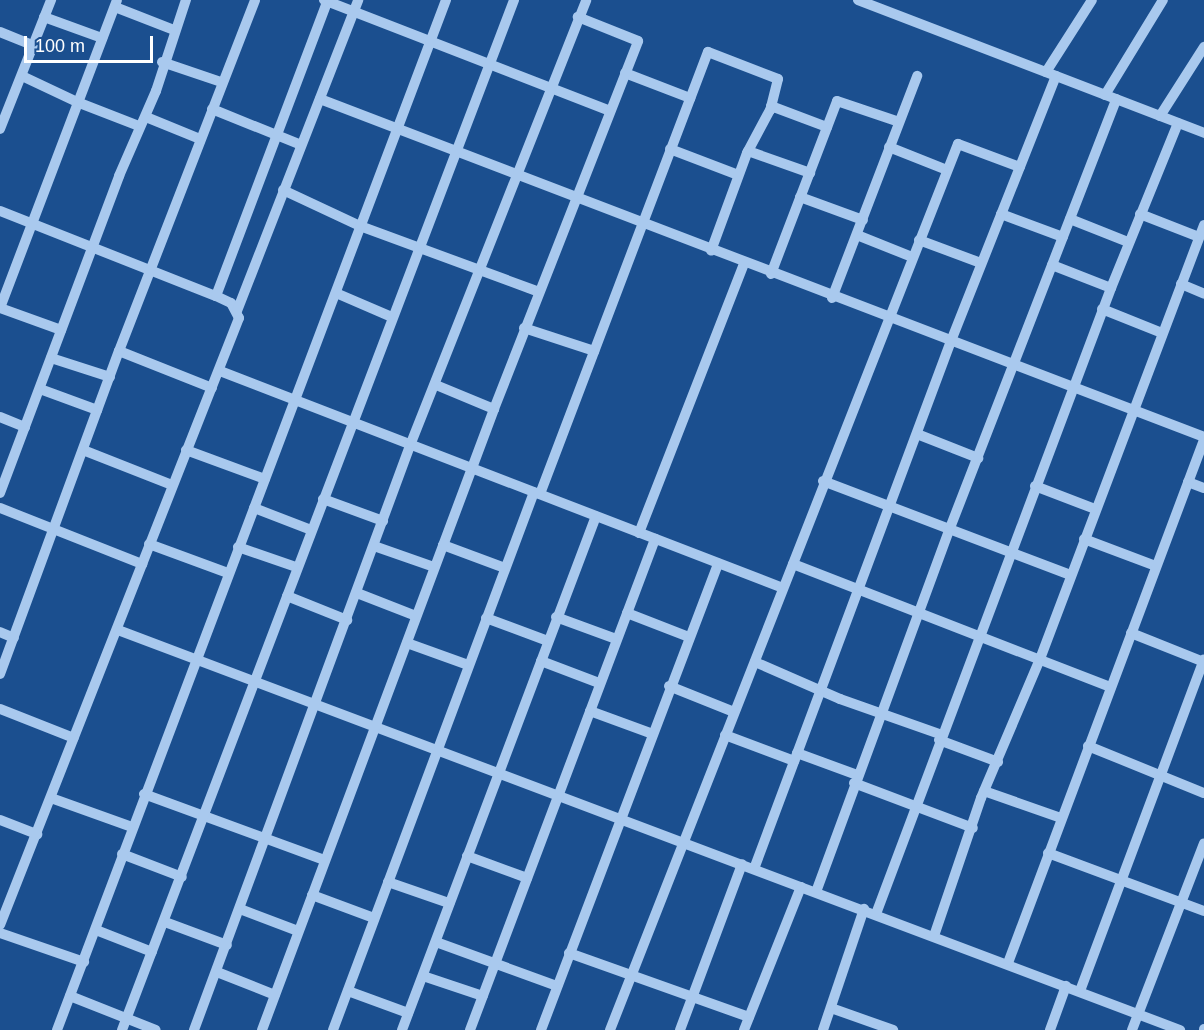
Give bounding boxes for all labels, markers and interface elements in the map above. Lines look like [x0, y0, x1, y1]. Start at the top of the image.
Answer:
scale bar [27, 24, 156, 62]
text: 100 m [35, 36, 85, 56]

